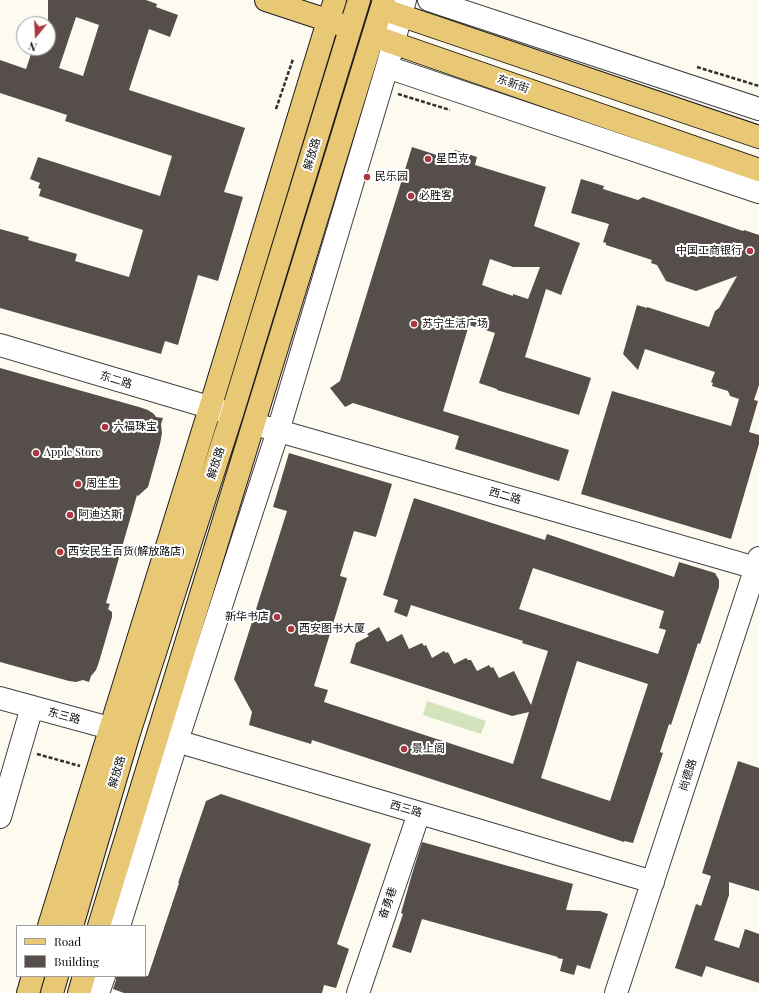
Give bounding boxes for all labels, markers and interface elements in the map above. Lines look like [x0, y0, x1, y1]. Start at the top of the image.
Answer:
north arrow [16, 16, 56, 56]
text: N [26, 39, 39, 55]
street label: 东新街 [495, 72, 531, 96]
street label: 解放路 [301, 136, 323, 172]
place label: 星巴克 [436, 152, 469, 166]
marker: 星巴克 [423, 154, 433, 164]
place label: 民乐园 [375, 170, 408, 184]
marker: 民乐园 [362, 172, 372, 182]
place label: 必胜客 [419, 189, 452, 203]
marker: 必胜客 [406, 191, 416, 201]
place label: 中国工商银行 [676, 244, 742, 258]
marker: 中国工商银行 [745, 246, 755, 256]
place label: 苏宁生活广场 [422, 317, 488, 331]
marker: 苏宁生活广场 [409, 319, 419, 329]
street label: 东二路 [98, 369, 134, 391]
place label: 六福珠宝 [113, 420, 157, 434]
marker: 六福珠宝 [100, 422, 110, 432]
street label: 解放路 [205, 445, 227, 481]
place label: Apple Store [44, 446, 101, 460]
marker: Apple Store [31, 448, 41, 458]
place label: 周生生 [86, 477, 119, 491]
marker: 周生生 [73, 479, 83, 489]
street label: 西二路 [487, 485, 523, 507]
place label: 阿迪达斯 [78, 508, 122, 522]
marker: 阿迪达斯 [65, 510, 75, 520]
place label: 西安民生百货(解放路店) [68, 545, 184, 559]
marker: 西安民生百货(解放路店) [55, 547, 65, 557]
place label: 新华书店 [225, 610, 269, 624]
marker: 新华书店 [272, 612, 282, 622]
place label: 西安图书大厦 [299, 622, 365, 636]
marker: 西安图书大厦 [286, 624, 296, 634]
street label: 东三路 [46, 705, 82, 727]
place label: 景上阁 [412, 742, 445, 756]
marker: 景上阁 [399, 744, 409, 754]
street label: 解放路 [106, 754, 128, 790]
street label: 尚德路 [677, 757, 699, 793]
street label: 西三路 [388, 798, 424, 820]
street label: 奋勇巷 [376, 885, 400, 921]
legend [16, 925, 146, 977]
text: Road [54, 933, 81, 949]
text: Building [54, 953, 99, 969]

